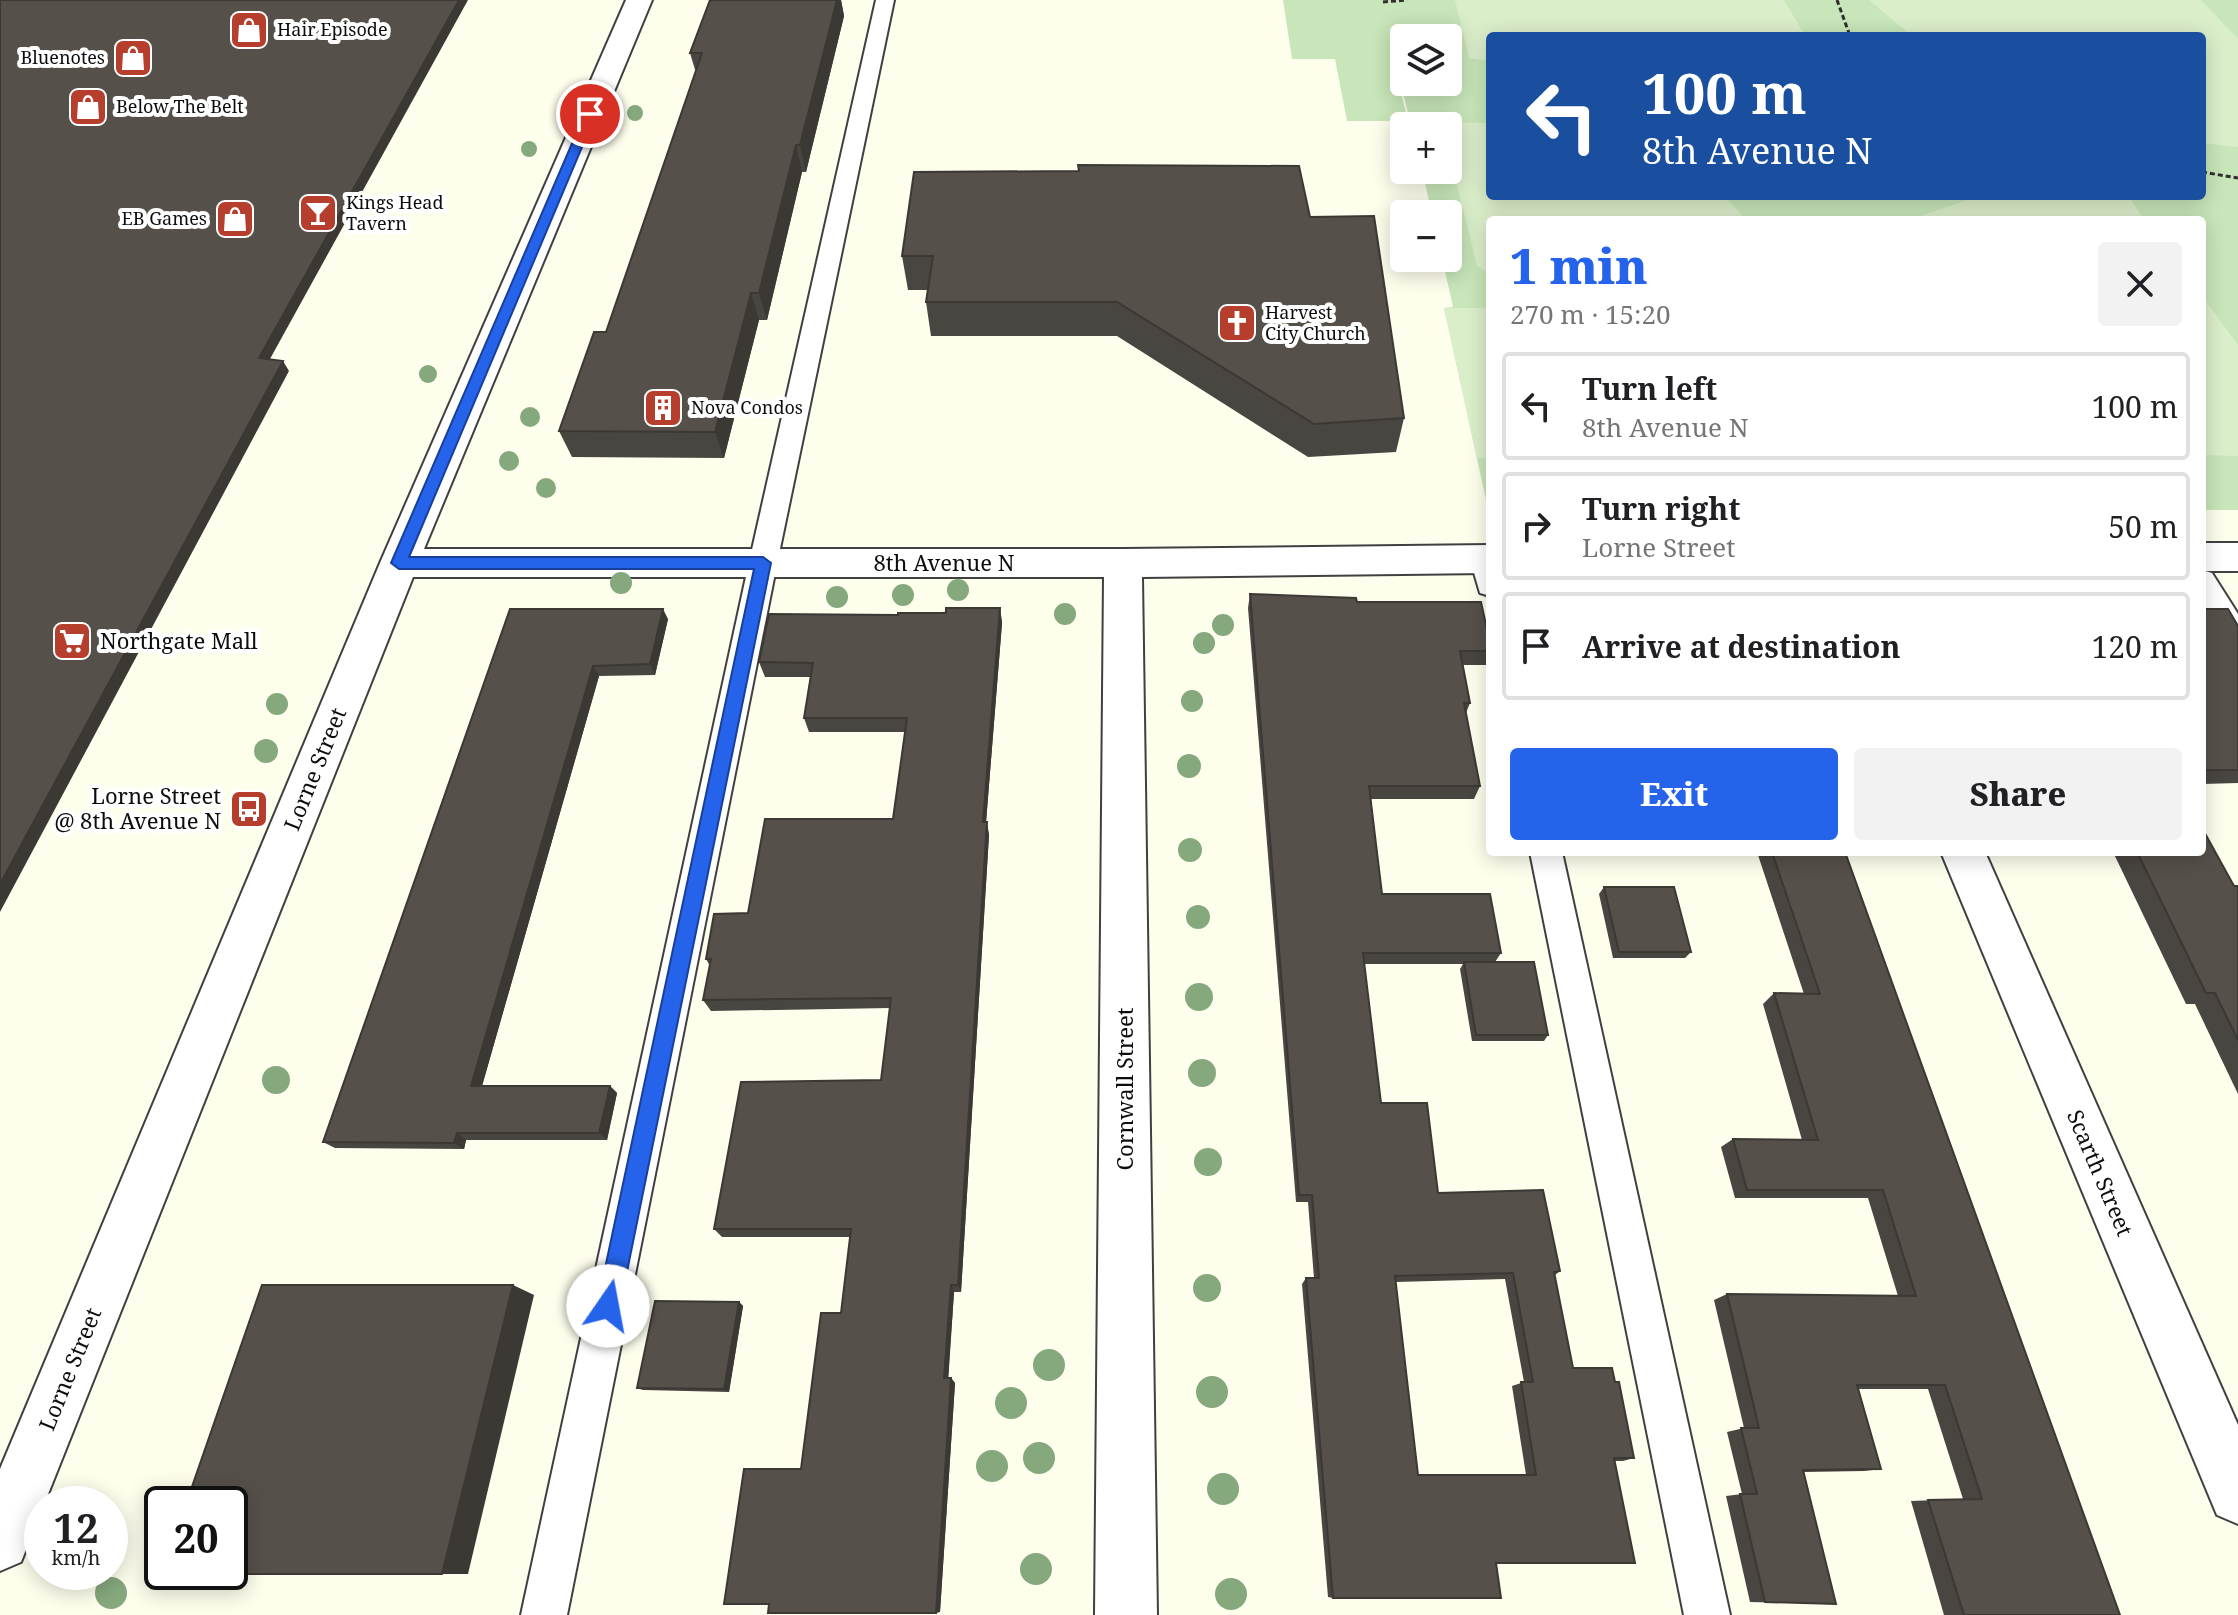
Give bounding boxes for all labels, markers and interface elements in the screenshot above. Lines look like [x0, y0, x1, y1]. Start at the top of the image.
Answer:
shop icon: Hair Episode [228, 9, 270, 51]
place label: Hair Episode [277, 17, 388, 41]
map controls [1390, 24, 1462, 272]
button: layers [1390, 24, 1462, 96]
shop icon: Bluenotes [112, 37, 154, 79]
place label: Bluenotes [21, 45, 105, 69]
text: 100 m [1642, 54, 1807, 130]
icon: left [1510, 64, 1614, 168]
pin [556, 80, 624, 148]
shop icon: Below The Belt [67, 86, 109, 128]
icon: arrive [568, 92, 612, 136]
place label: Below The Belt [116, 94, 244, 118]
button: + [1390, 112, 1462, 184]
text: 8th Avenue N [1642, 126, 1873, 175]
place label: Kings Head Tavern [346, 190, 444, 235]
bar icon: Kings Head Tavern [297, 192, 339, 234]
shop icon: EB Games [214, 198, 256, 240]
button: − [1390, 200, 1462, 272]
place label: EB Games [122, 206, 207, 230]
text: 1 min [1510, 233, 1648, 298]
button: close [2098, 242, 2182, 326]
text: 270 m · 15:20 [1510, 296, 1671, 332]
place label: Harvest City Church [1265, 300, 1366, 345]
church icon: Harvest City Church [1216, 302, 1258, 344]
text: Turn left [1582, 368, 1717, 409]
icon: left [1514, 384, 1558, 428]
text: 100 m [2092, 386, 2178, 427]
building icon: Nova Condos [642, 387, 684, 429]
place label: Nova Condos [691, 395, 803, 419]
text: 8th Avenue N [1582, 409, 1748, 445]
text: Turn right [1582, 488, 1740, 529]
icon: right [1514, 504, 1558, 548]
text: 50 m [2108, 506, 2178, 547]
text: Lorne Street [1582, 529, 1735, 565]
street label: 8th Avenue N [874, 547, 1015, 577]
supermarket icon: Northgate Mall [51, 620, 93, 662]
icon: arrive [1514, 624, 1558, 668]
place label: Northgate Mall [100, 625, 258, 655]
text: Arrive at destination [1582, 626, 1901, 667]
text: 120 m [2092, 626, 2178, 667]
street label: Lorne Street [276, 703, 352, 834]
button: Exit [1510, 748, 1838, 840]
button: Share [1854, 748, 2182, 840]
place label: Lorne Street @ 8th Avenue N [54, 780, 221, 835]
bus stop icon: Lorne Street @ 8th Avenue N [228, 788, 270, 830]
street label: Cornwall Street [1109, 1007, 1139, 1170]
street label: Scarth Street [2061, 1105, 2141, 1241]
position arrow [566, 1264, 650, 1348]
street label: Lorne Street [31, 1303, 107, 1434]
speed limit sign: 20 [144, 1486, 248, 1590]
text: 12 [53, 1500, 99, 1555]
text: km/h [51, 1544, 101, 1571]

